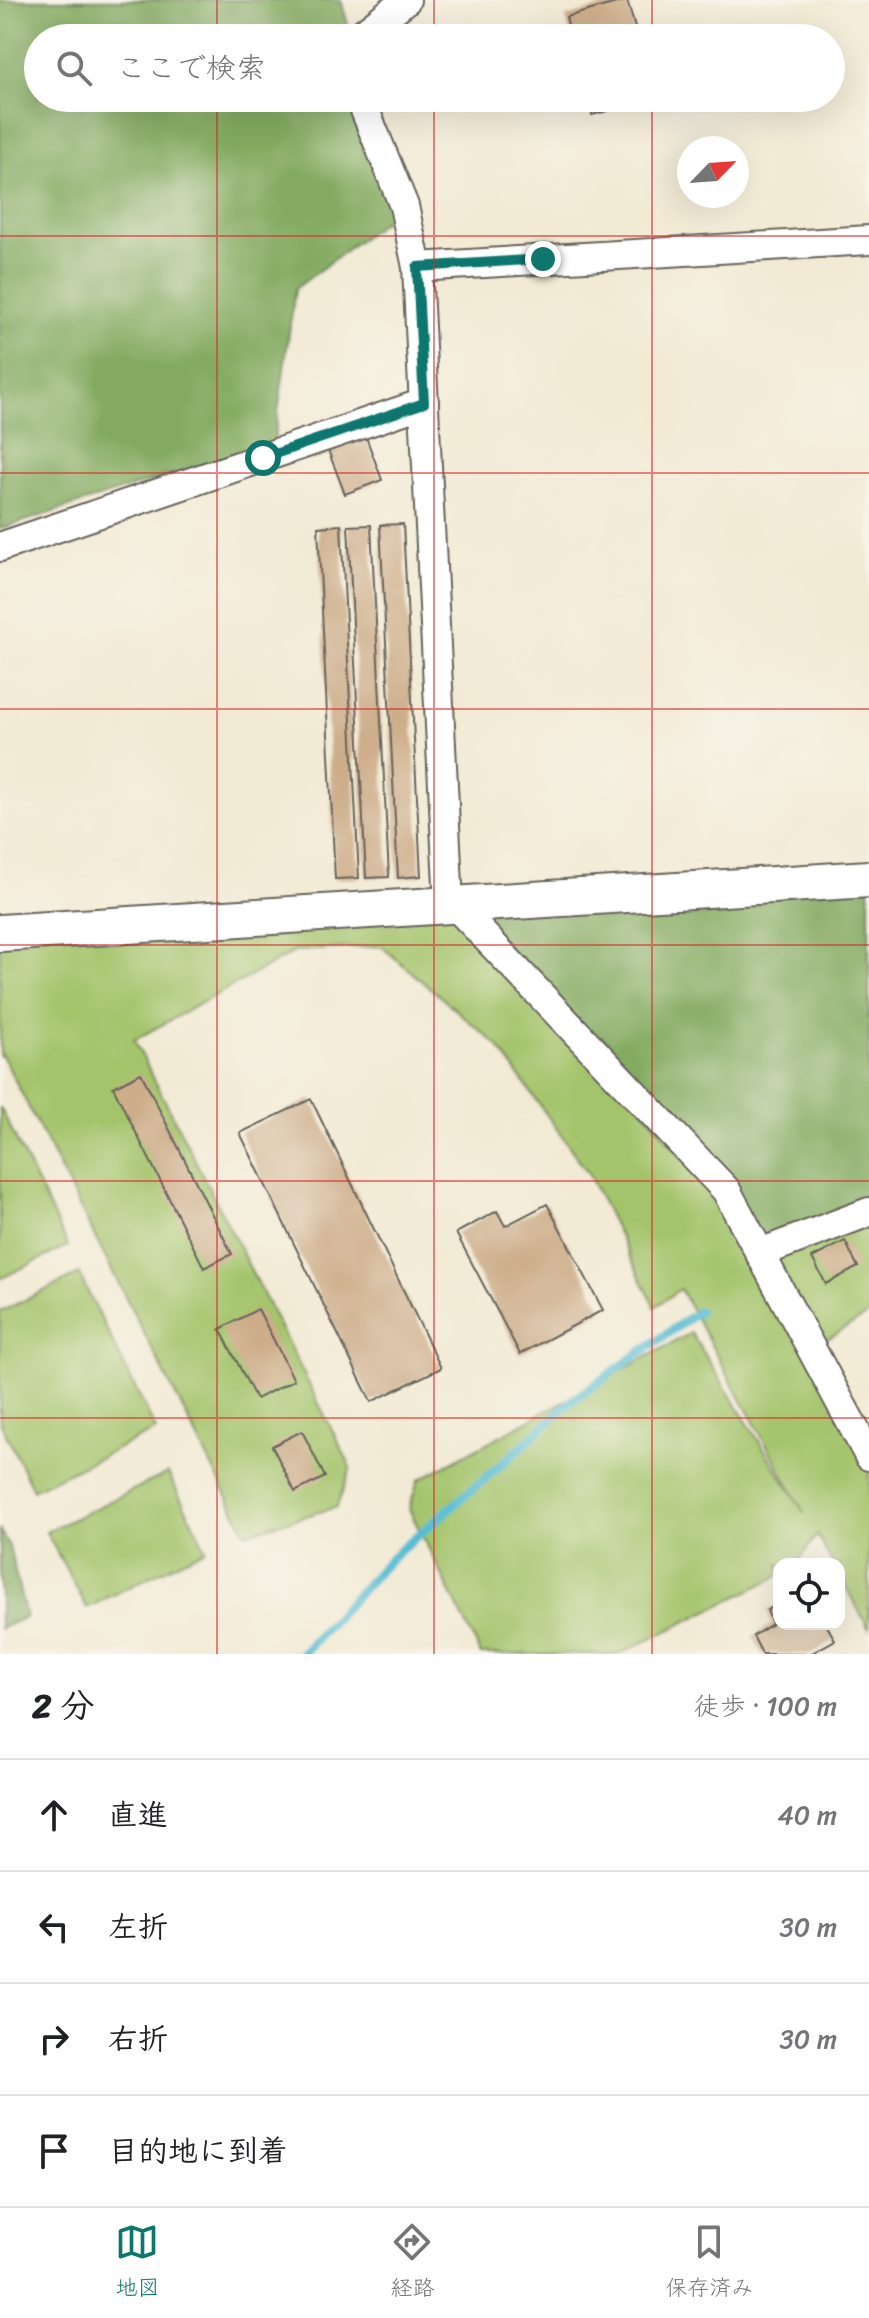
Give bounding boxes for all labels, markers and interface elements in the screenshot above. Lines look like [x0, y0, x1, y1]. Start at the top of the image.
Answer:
search box [24, 24, 845, 112]
text: ここで検索 [116, 41, 266, 95]
icon: search [52, 46, 96, 90]
north arrow [677, 136, 749, 208]
route end [525, 241, 561, 277]
route start [245, 440, 281, 476]
map controls [773, 1558, 845, 1630]
button: locate [773, 1558, 845, 1630]
text: 2 分 [32, 1676, 94, 1736]
text: 徒歩 · 100 m [694, 1683, 837, 1729]
text: 直進 [108, 1788, 168, 1842]
text: 40 m [778, 1792, 837, 1838]
icon: ahead [32, 1793, 76, 1837]
text: 左折 [108, 1900, 168, 1954]
text: 30 m [780, 1904, 837, 1950]
icon: left [32, 1905, 76, 1949]
text: 右折 [108, 2012, 168, 2066]
text: 30 m [780, 2016, 837, 2062]
icon: right [32, 2017, 76, 2061]
text: 目的地に到着 [108, 2124, 288, 2178]
icon: arrive [32, 2129, 76, 2173]
tab: 地図 [115, 2220, 160, 2307]
tab: 経路 [390, 2220, 435, 2307]
tab: 保存済み [665, 2220, 754, 2307]

